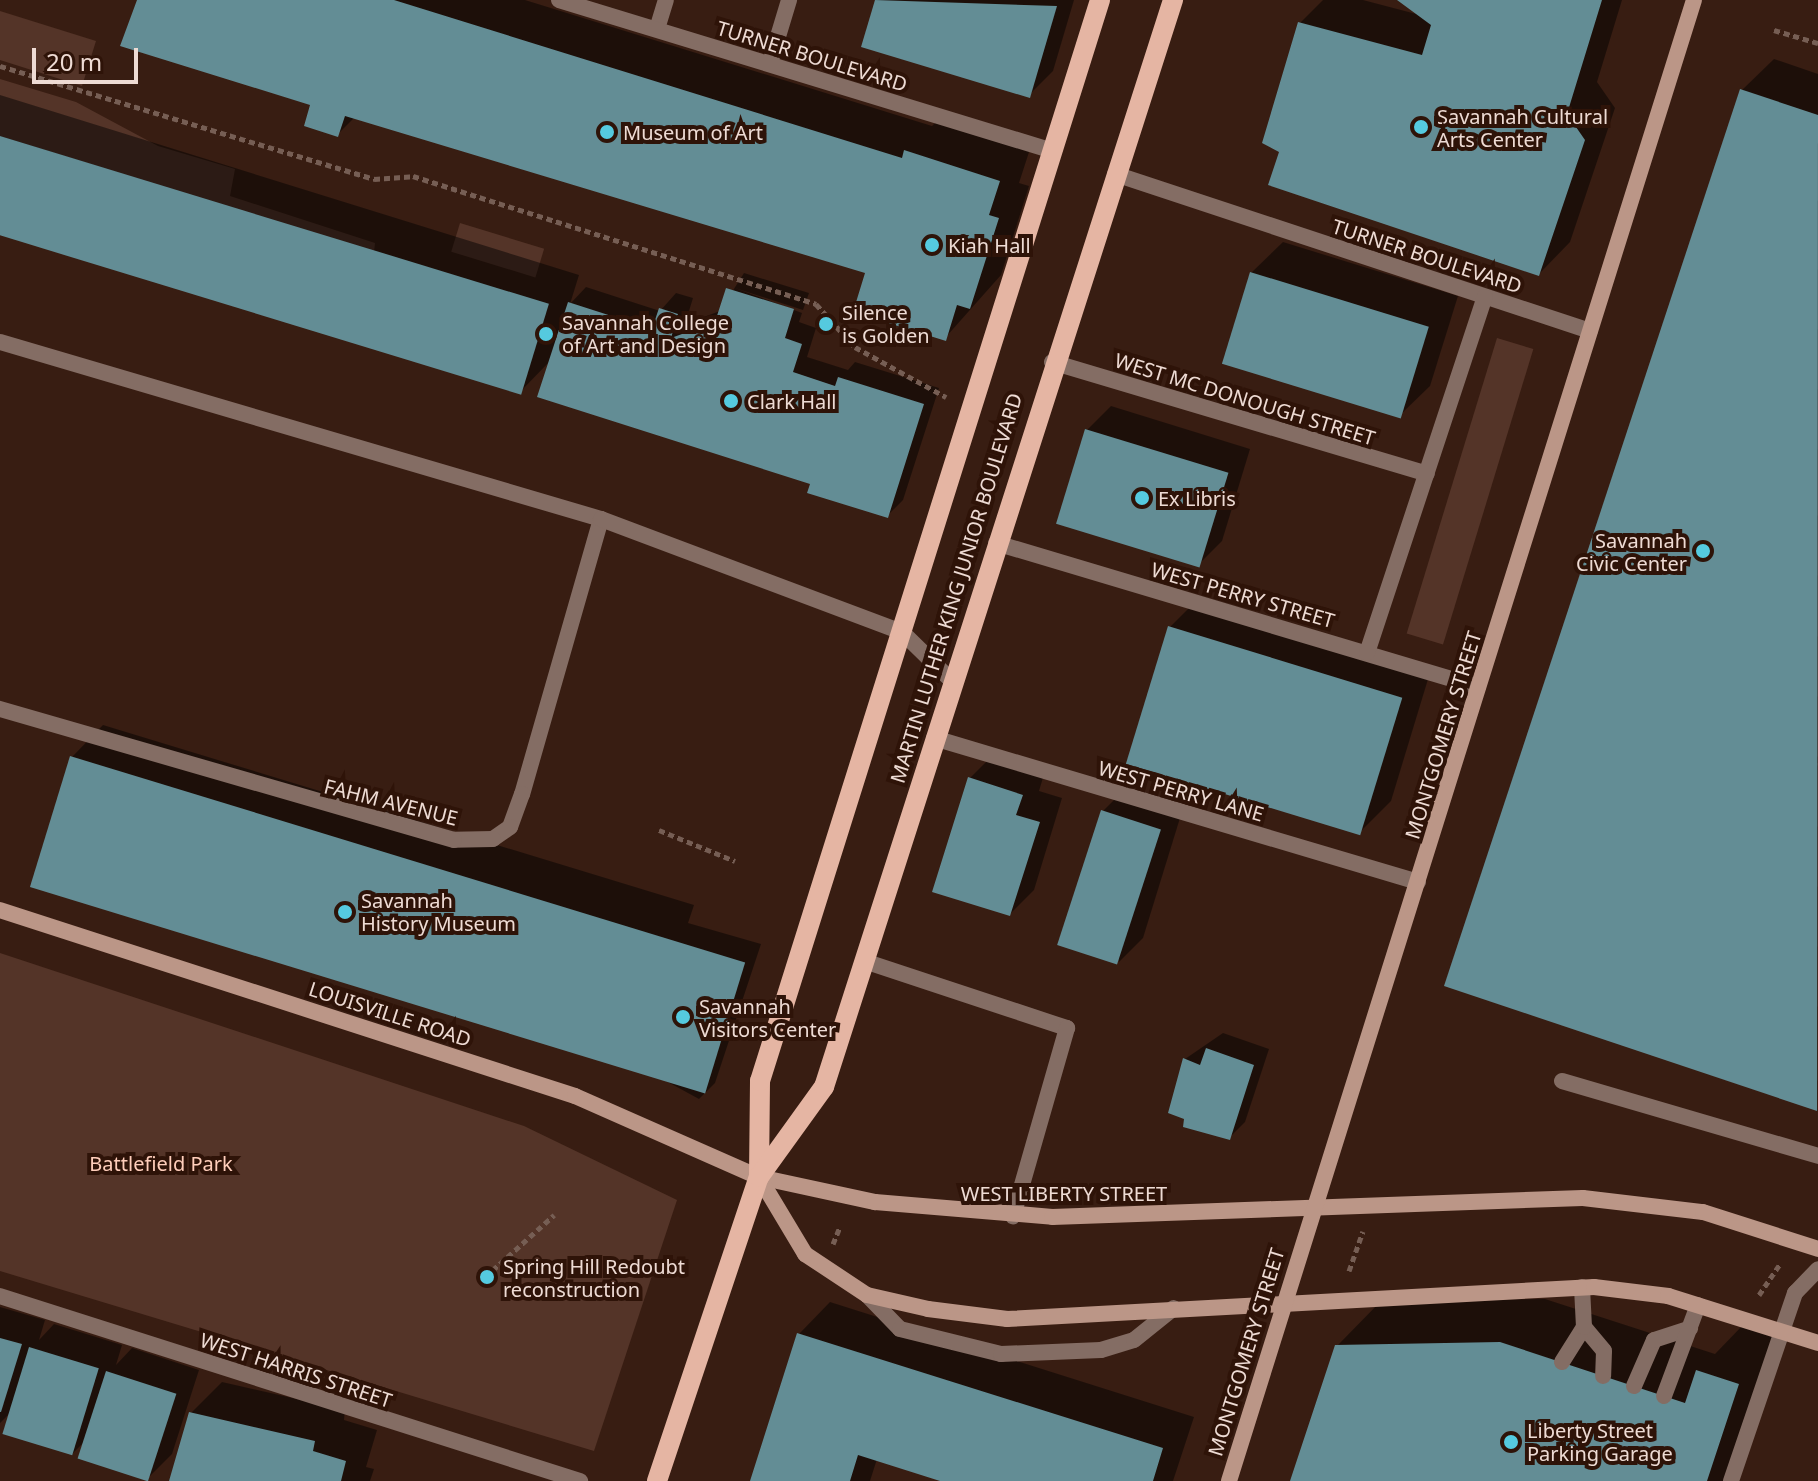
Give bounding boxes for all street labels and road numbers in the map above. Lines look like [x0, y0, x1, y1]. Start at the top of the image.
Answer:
street label: TURNER BOULEVARD [714, 16, 910, 96]
street label: TURNER BOULEVARD [1329, 214, 1525, 298]
street label: WEST MC DONOUGH STREET [1112, 348, 1378, 450]
street label: MARTIN LUTHER KING JUNIOR BOULEVARD [885, 390, 1027, 786]
street label: WEST PERRY STREET [1149, 557, 1337, 633]
street label: MONTGOMERY STREET [1400, 628, 1486, 842]
street label: WEST PERRY LANE [1095, 756, 1267, 826]
street label: FAHM AVENUE [322, 774, 460, 830]
street label: LOUISVILLE ROAD [306, 976, 474, 1052]
street label: WEST LIBERTY STREET [961, 1181, 1167, 1205]
street label: MONTGOMERY STREET [1203, 1245, 1289, 1459]
street label: WEST HARRIS STREET [197, 1328, 395, 1412]

